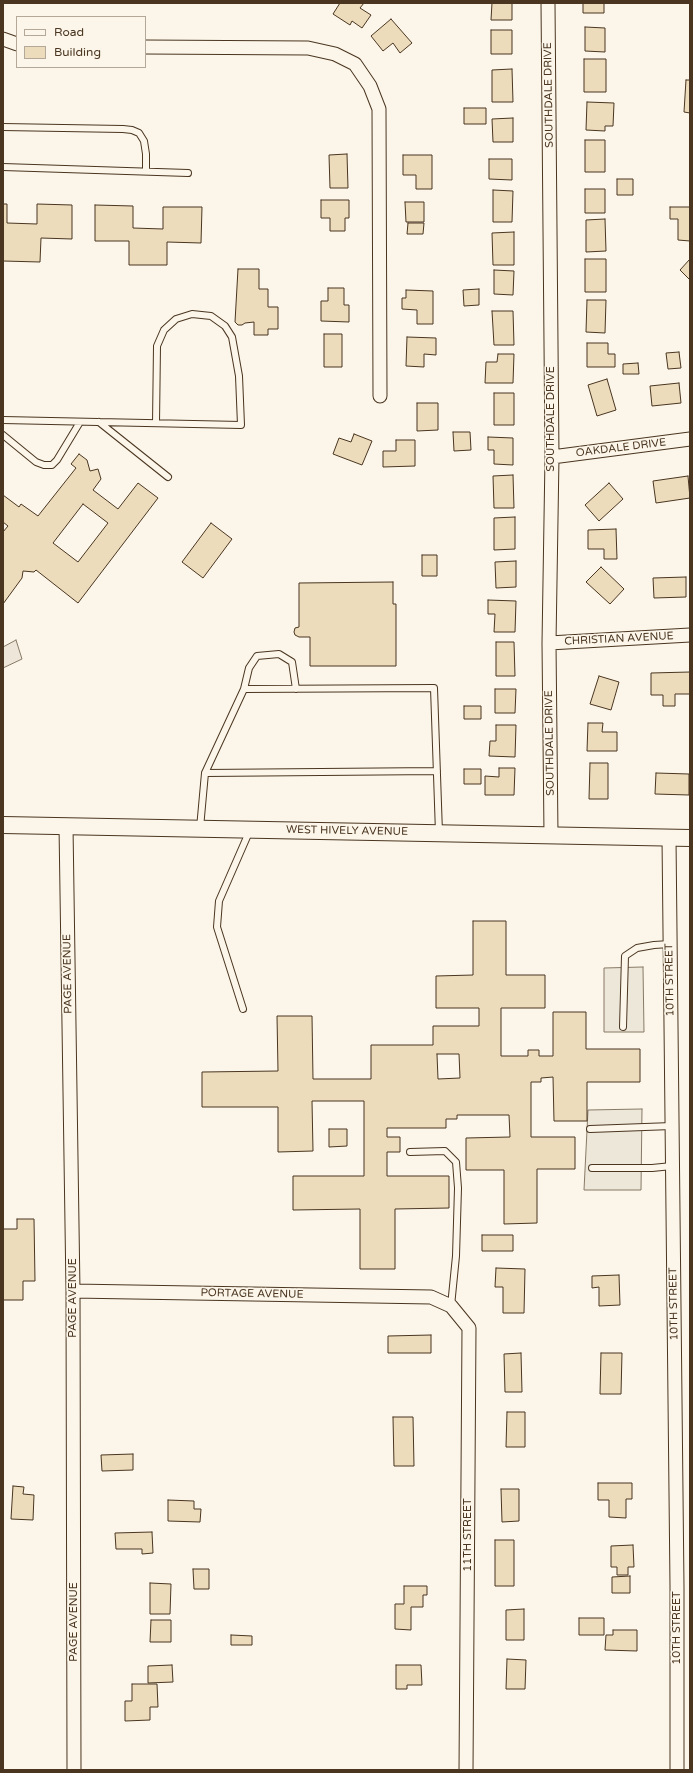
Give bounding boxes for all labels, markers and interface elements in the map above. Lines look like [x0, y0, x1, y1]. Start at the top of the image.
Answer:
legend [16, 16, 146, 68]
text: Road [54, 25, 84, 39]
street label: SOUTHDALE DRIVE [541, 42, 557, 148]
text: Building [54, 45, 101, 59]
street label: SOUTHDALE DRIVE [544, 366, 558, 472]
street label: OAKDALE DRIVE [575, 436, 667, 460]
street label: CHRISTIAN AVENUE [564, 630, 674, 648]
street label: SOUTHDALE DRIVE [542, 690, 558, 796]
street label: WEST HIVELY AVENUE [286, 823, 408, 839]
street label: PAGE AVENUE [61, 934, 75, 1014]
street label: 10TH STREET [663, 943, 677, 1017]
street label: PAGE AVENUE [66, 1258, 80, 1338]
street label: 10TH STREET [667, 1267, 681, 1341]
street label: PORTAGE AVENUE [200, 1287, 304, 1301]
street label: 11TH STREET [461, 1498, 475, 1572]
street label: PAGE AVENUE [67, 1582, 81, 1662]
street label: 10TH STREET [670, 1591, 684, 1665]

